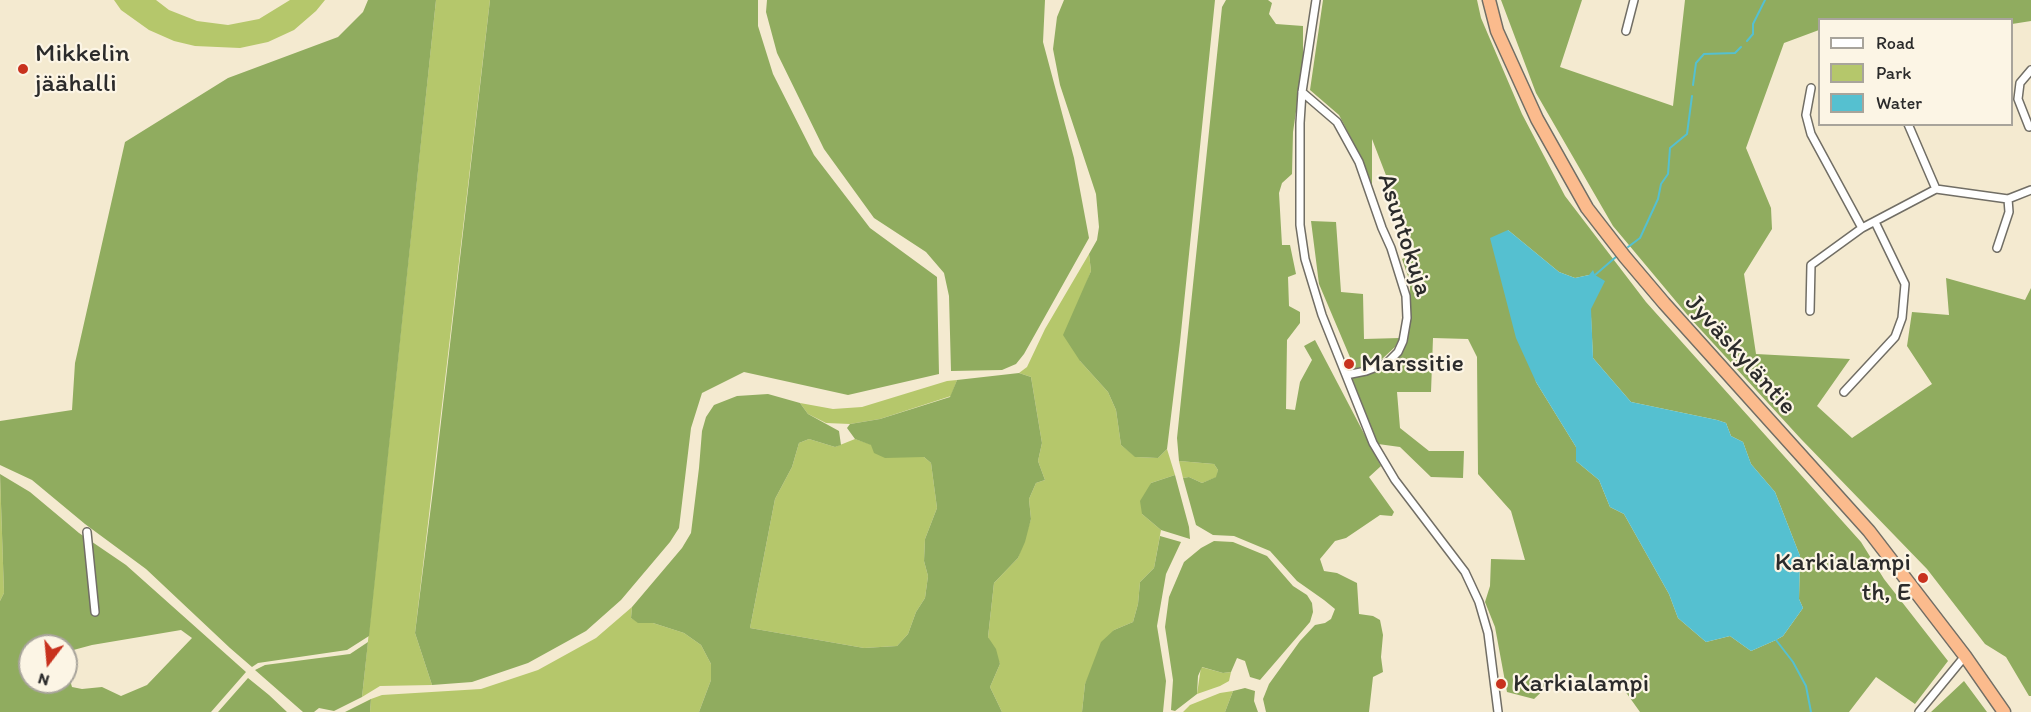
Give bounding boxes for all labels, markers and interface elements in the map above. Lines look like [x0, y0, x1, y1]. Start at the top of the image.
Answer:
legend [1818, 18, 2013, 126]
text: Road [1876, 32, 1915, 54]
place label: Mikkelin jäähalli [35, 38, 130, 100]
marker: Mikkelin jäähalli [16, 62, 30, 76]
text: Park [1876, 62, 1911, 84]
text: Water [1876, 92, 1922, 114]
street label: Asuntokuja [1369, 170, 1439, 300]
street label: Jyväskyläntie [1677, 288, 1803, 422]
place label: Marssitie [1361, 348, 1464, 380]
marker: Marssitie [1342, 357, 1356, 371]
place label: Karkialampi th, E [1775, 547, 1911, 608]
marker: Karkialampi th, E [1916, 571, 1930, 585]
north arrow [18, 634, 78, 694]
place label: Karkialampi [1513, 668, 1649, 700]
text: N [36, 669, 51, 690]
marker: Karkialampi [1494, 677, 1508, 691]

